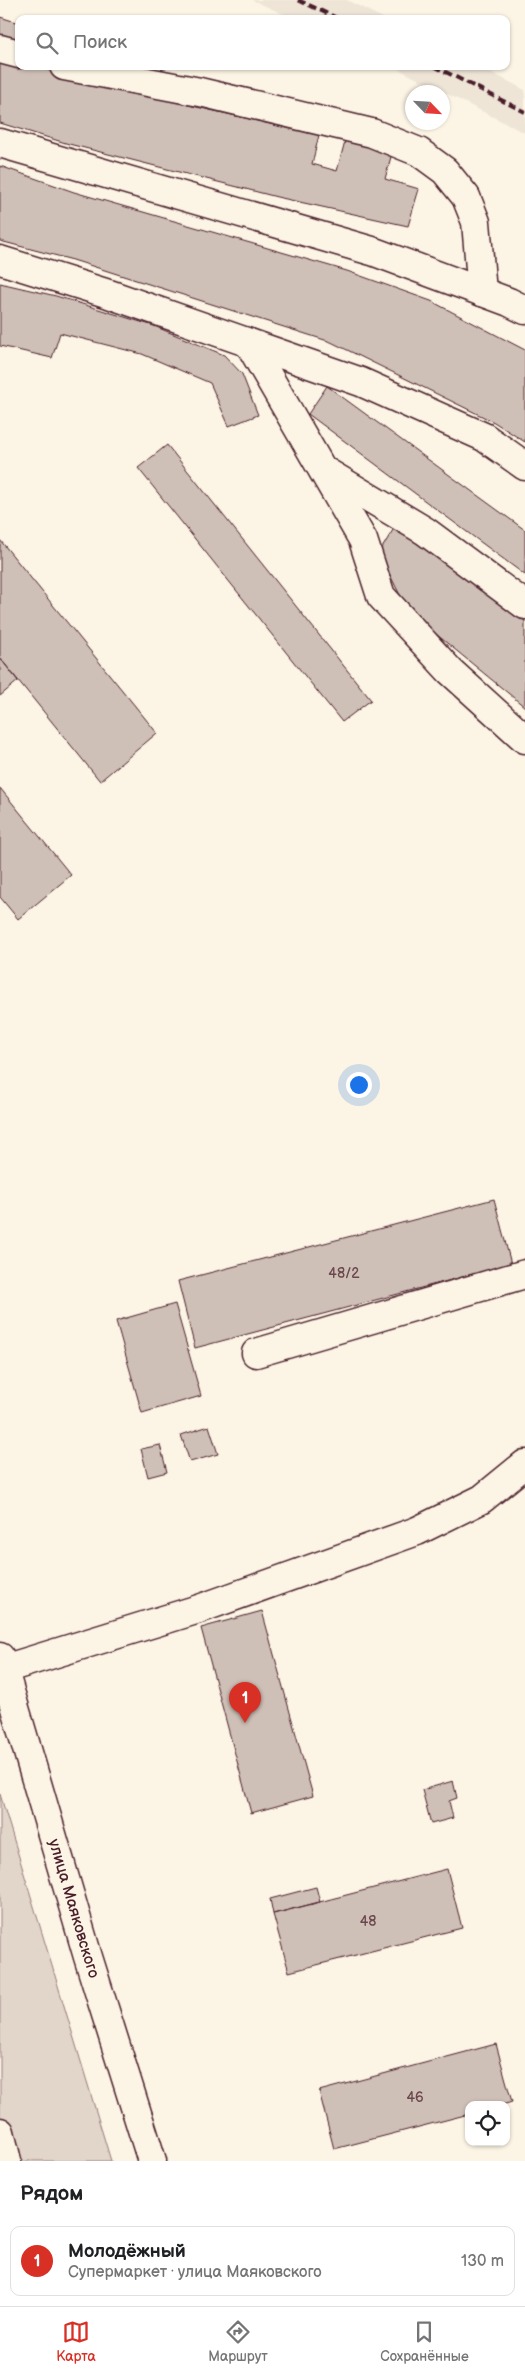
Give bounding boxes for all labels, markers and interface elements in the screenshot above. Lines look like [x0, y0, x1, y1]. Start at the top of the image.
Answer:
search box [15, 15, 510, 70]
icon: search [33, 29, 61, 57]
text: Поиск [73, 31, 127, 54]
north arrow [405, 85, 450, 130]
your location [346, 1072, 372, 1098]
house number: 48/2 [328, 1265, 360, 1282]
pin: 1 [229, 1682, 261, 1723]
street label: улица Маяковского [44, 1837, 103, 1980]
house number: 48 [360, 1913, 376, 1930]
house number: 46 [406, 2089, 424, 2106]
map controls [465, 2101, 510, 2146]
button: locate [465, 2101, 510, 2146]
text: Рядом [20, 2181, 83, 2206]
text: Молодёжный [68, 2240, 186, 2263]
text: 1 [34, 2252, 40, 2271]
text: 130 m [461, 2252, 504, 2271]
text: Супермаркет · улица Маяковского [68, 2263, 322, 2282]
tab: Карта [56, 2318, 96, 2365]
tab: Маршрут [208, 2318, 268, 2365]
tab: Сохранённые [380, 2318, 469, 2365]

